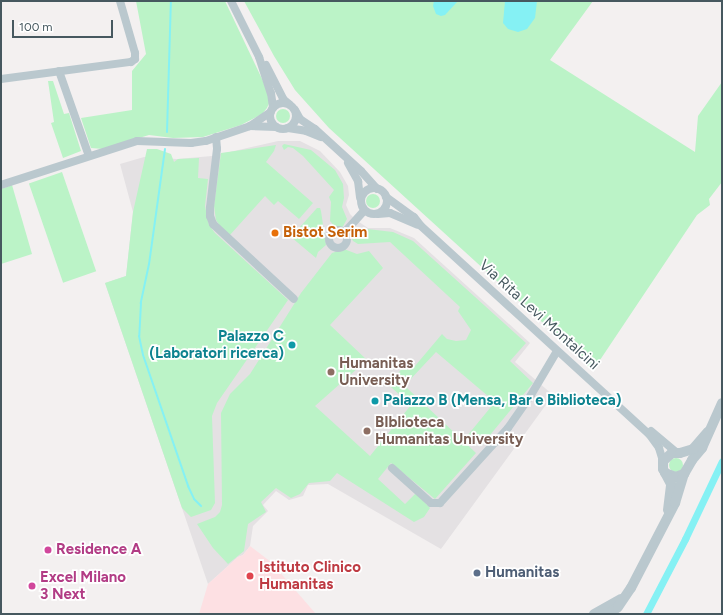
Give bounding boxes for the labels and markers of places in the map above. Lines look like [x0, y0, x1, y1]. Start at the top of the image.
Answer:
place label: Bistot Serim [283, 224, 367, 242]
marker: Bistot Serim [270, 228, 280, 238]
place label: Palazzo C (Laboratori ricerca) [149, 327, 284, 362]
marker: Palazzo C (Laboratori ricerca) [287, 340, 297, 350]
place label: Humanitas University [339, 354, 413, 389]
marker: Humanitas University [326, 367, 336, 377]
place label: Palazzo B (Mensa, Bar e Biblioteca) [383, 392, 622, 410]
marker: Palazzo B (Mensa, Bar e Biblioteca) [370, 396, 380, 406]
place label: BIblioteca Humanitas University [375, 413, 523, 448]
marker: BIblioteca Humanitas University [362, 426, 372, 436]
place label: Residence A [56, 541, 141, 559]
marker: Residence A [43, 545, 53, 555]
place label: Istituto Clinico Humanitas [259, 558, 361, 593]
place label: Humanitas [485, 564, 559, 582]
place label: Excel Milano 3 Next [40, 568, 126, 603]
marker: Humanitas [472, 568, 482, 578]
marker: Istituto Clinico Humanitas [244, 570, 256, 582]
marker: Excel Milano 3 Next [27, 581, 37, 591]

